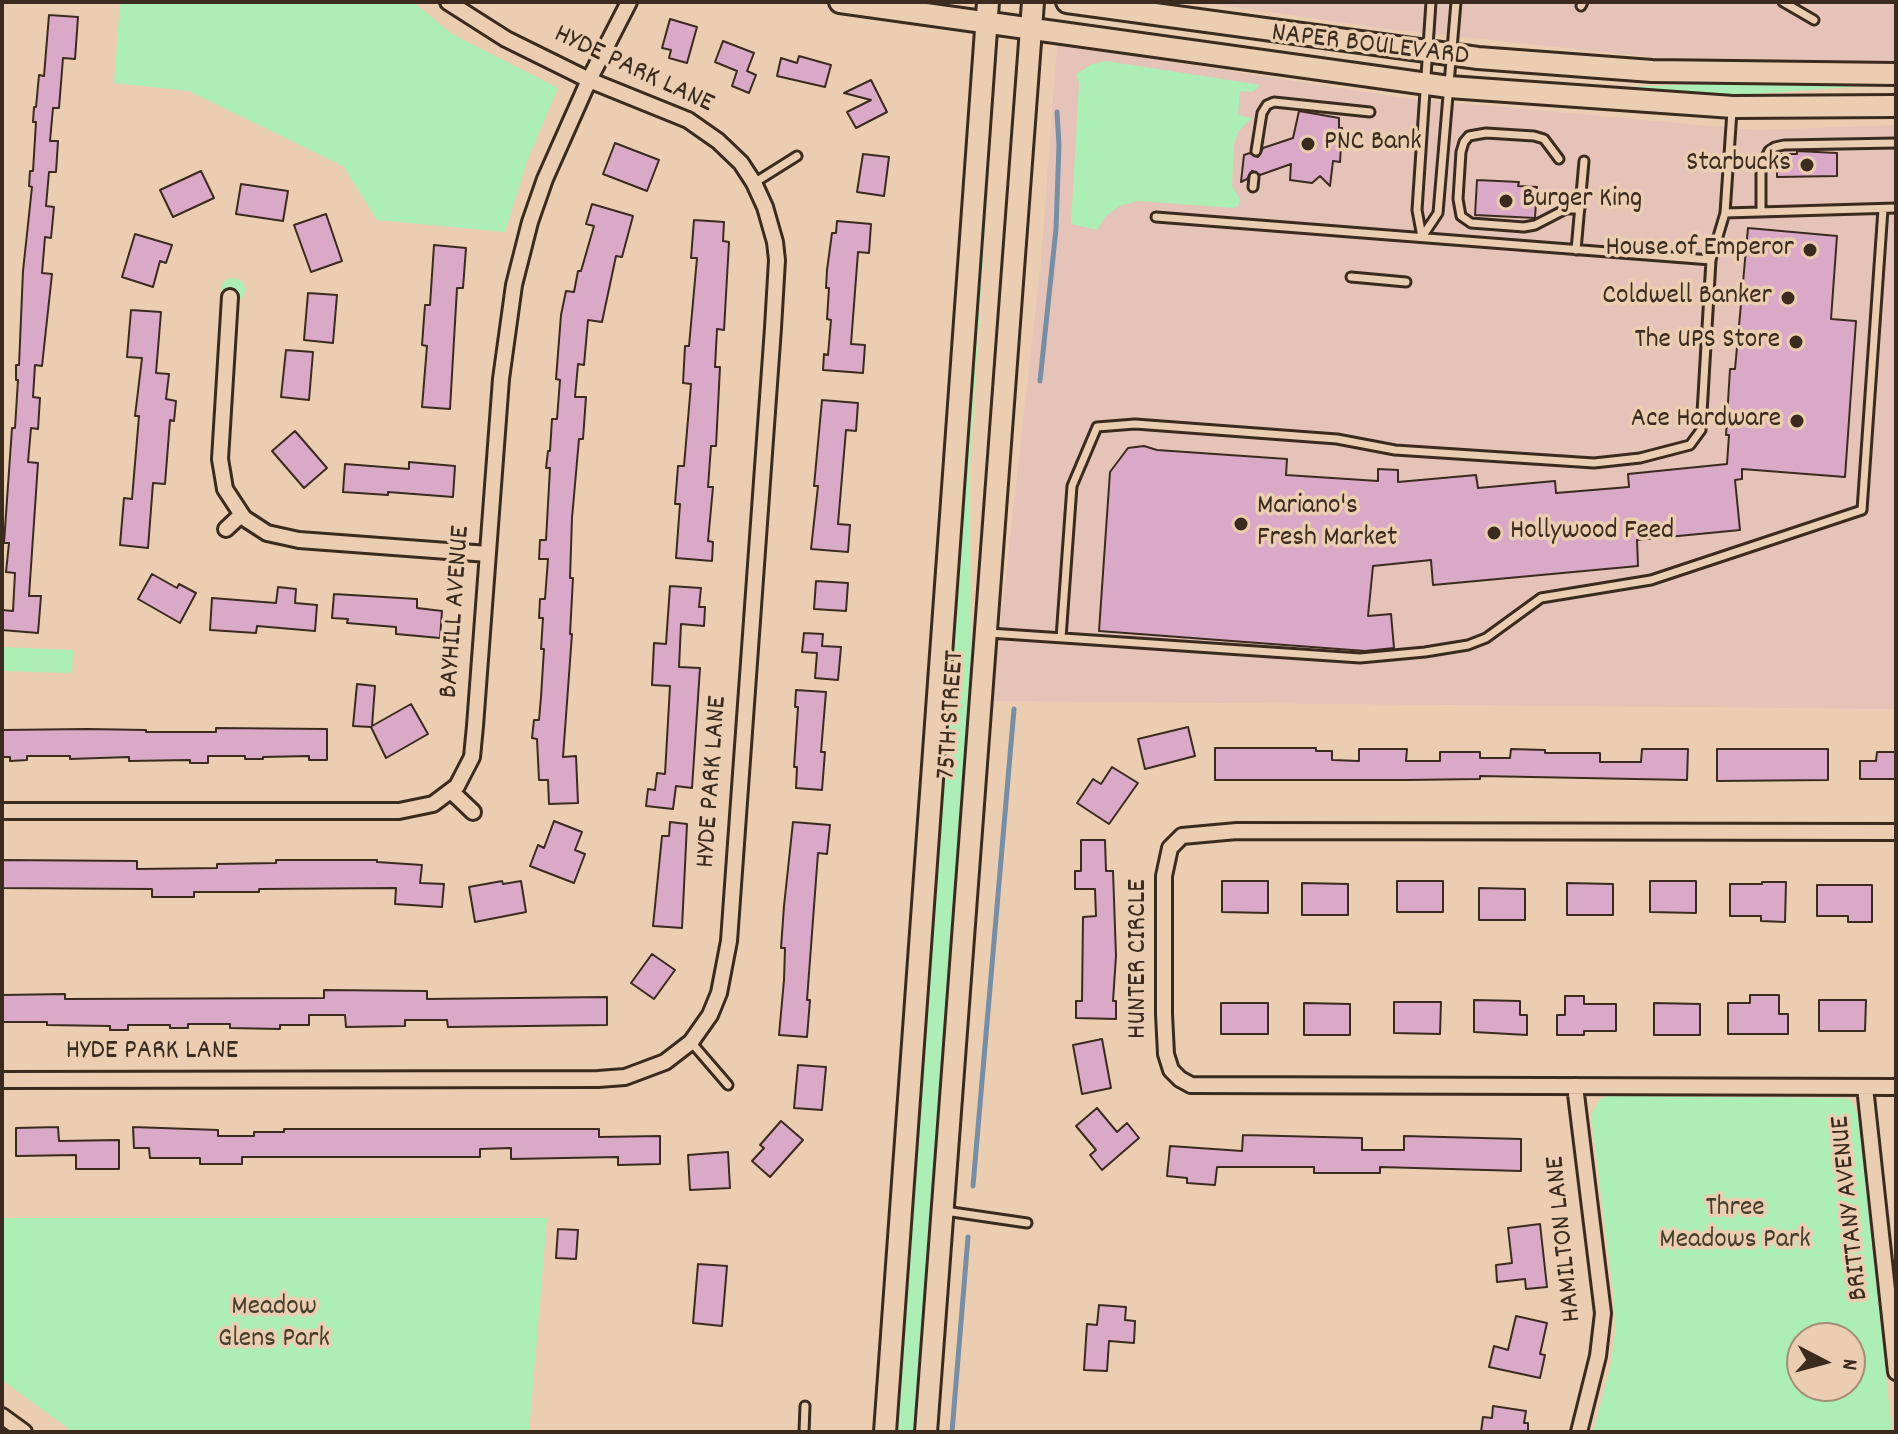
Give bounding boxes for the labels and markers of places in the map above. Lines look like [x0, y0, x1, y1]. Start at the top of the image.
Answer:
place label: PNC Bank [1324, 127, 1422, 161]
marker: PNC Bank [1299, 135, 1317, 153]
place label: Starbucks [1686, 148, 1791, 182]
marker: Starbucks [1798, 156, 1816, 174]
place label: Burger King [1522, 184, 1642, 218]
marker: Burger King [1497, 192, 1515, 210]
place label: House of Emperor [1605, 233, 1794, 267]
marker: House of Emperor [1801, 241, 1819, 259]
place label: Coldwell Banker [1602, 281, 1772, 315]
marker: Coldwell Banker [1779, 289, 1797, 307]
place label: The UPS Store [1634, 325, 1780, 359]
marker: The UPS Store [1787, 333, 1805, 351]
place label: Ace Hardware [1631, 404, 1781, 438]
marker: Ace Hardware [1788, 412, 1806, 430]
place label: Mariano's Fresh Market [1257, 491, 1397, 557]
marker: Mariano's Fresh Market [1232, 515, 1250, 533]
place label: Hollywood Feed [1510, 516, 1674, 550]
marker: Hollywood Feed [1485, 524, 1503, 542]

